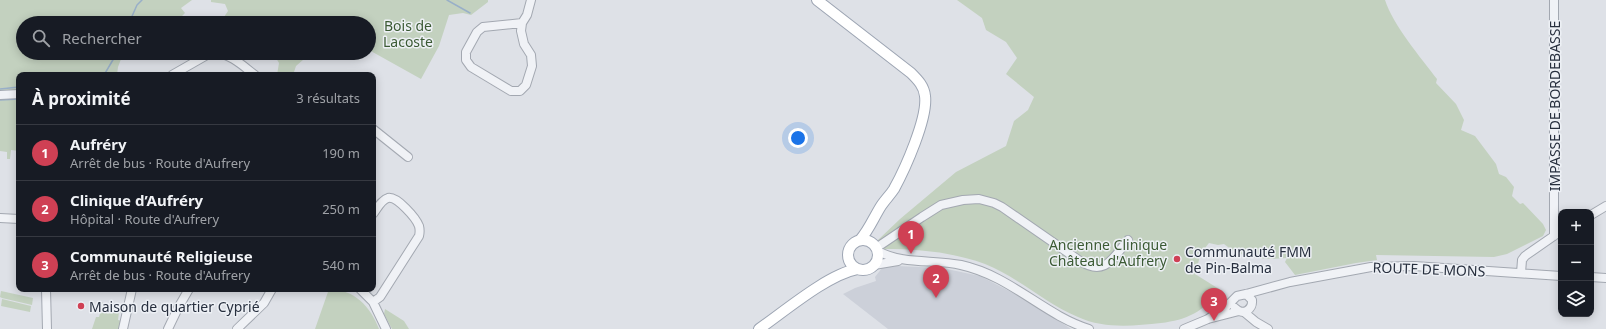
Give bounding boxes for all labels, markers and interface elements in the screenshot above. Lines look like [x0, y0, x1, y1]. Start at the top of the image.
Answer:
search box [16, 16, 376, 60]
park label: Bois de Lacoste [383, 16, 433, 51]
street label: IMPASSE DE BORDEBASSE [1545, 21, 1564, 191]
icon: search [30, 27, 52, 49]
text: Rechercher [62, 28, 142, 48]
text: À proximité [32, 87, 131, 110]
text: 3 résultats [296, 89, 360, 107]
your location [788, 128, 808, 148]
text: Aufréry [70, 134, 127, 154]
text: 1 [41, 144, 49, 162]
text: 190 m [322, 144, 360, 162]
text: Arrêt de bus · Route d'Aufrery [70, 154, 250, 172]
text: Clinique d’Aufréry [70, 190, 203, 210]
text: 2 [41, 200, 49, 218]
text: 250 m [322, 200, 360, 218]
map controls [1558, 209, 1594, 317]
button: + [1558, 209, 1594, 245]
text: Hôpital · Route d'Aufrery [70, 210, 219, 228]
pin: 1 [898, 221, 924, 254]
park label: Ancienne Clinique Château d'Aufrery [1049, 235, 1168, 270]
place label: Communauté FMM de Pin-Balma [1185, 242, 1312, 277]
button: − [1558, 245, 1594, 281]
text: Communauté Religieuse [70, 246, 253, 266]
marker: Communauté FMM de Pin-Balma [1172, 254, 1182, 264]
text: 3 [41, 256, 49, 274]
text: 540 m [322, 256, 360, 274]
street label: ROUTE DE MONS [1372, 258, 1486, 280]
pin: 2 [923, 265, 949, 298]
text: Arrêt de bus · Route d'Aufrery [70, 266, 250, 284]
button: layers [1558, 281, 1594, 317]
pin: 3 [1201, 288, 1227, 321]
place label: Maison de quartier Cyprié [89, 297, 260, 316]
marker: Maison de quartier Cyprié [76, 301, 86, 311]

